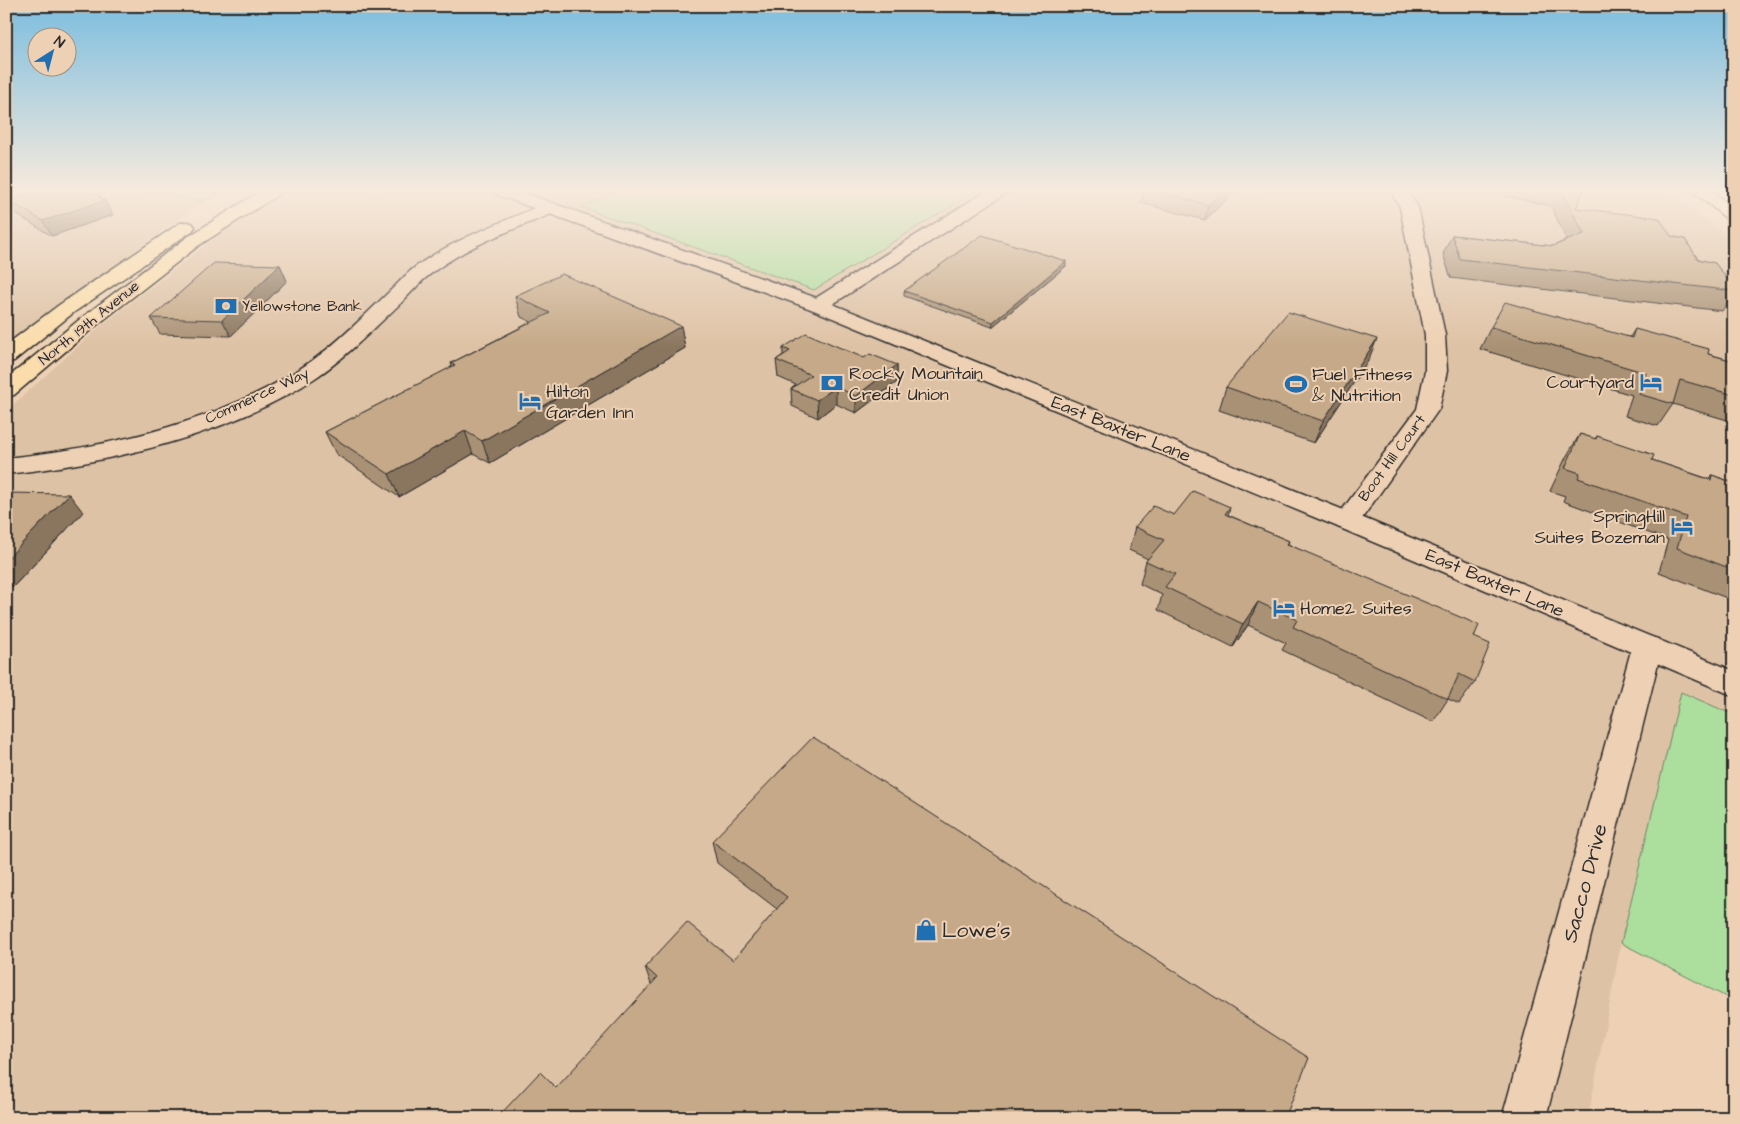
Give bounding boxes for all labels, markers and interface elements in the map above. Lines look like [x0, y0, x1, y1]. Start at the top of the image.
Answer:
north arrow [28, 28, 78, 78]
text: N [50, 32, 69, 53]
street label: North 19th Avenue [34, 276, 144, 370]
bank icon: Yellowstone Bank [213, 293, 239, 319]
place label: Yellowstone Bank [242, 296, 362, 317]
place label: Rocky Mountain Credit Union [849, 361, 983, 407]
place label: Fuel Fitness & Nutrition [1312, 362, 1413, 408]
street label: Commerce Way [202, 363, 313, 430]
hotel icon: Courtyard [1638, 369, 1664, 395]
bank icon: Rocky Mountain Credit Union [819, 370, 845, 396]
place label: Courtyard [1547, 370, 1634, 396]
sports icon: Fuel Fitness & Nutrition [1283, 371, 1309, 397]
place label: Hilton Garden Inn [546, 379, 633, 425]
hotel icon: Hilton Garden Inn [517, 388, 543, 414]
street label: East Baxter Lane [1048, 390, 1195, 468]
street label: Boot Hill Court [1353, 410, 1431, 506]
place label: SpringHill Suites Bozeman [1535, 504, 1665, 550]
hotel icon: SpringHill Suites Bozeman [1669, 513, 1695, 539]
street label: East Baxter Lane [1422, 543, 1568, 624]
hotel icon: Home2 Suites [1271, 595, 1297, 621]
place label: Home2 Suites [1300, 596, 1412, 621]
street label: Sacco Drive [1555, 821, 1615, 945]
place label: Lowe's [942, 916, 1011, 945]
shop icon: Lowe's [913, 917, 939, 943]

